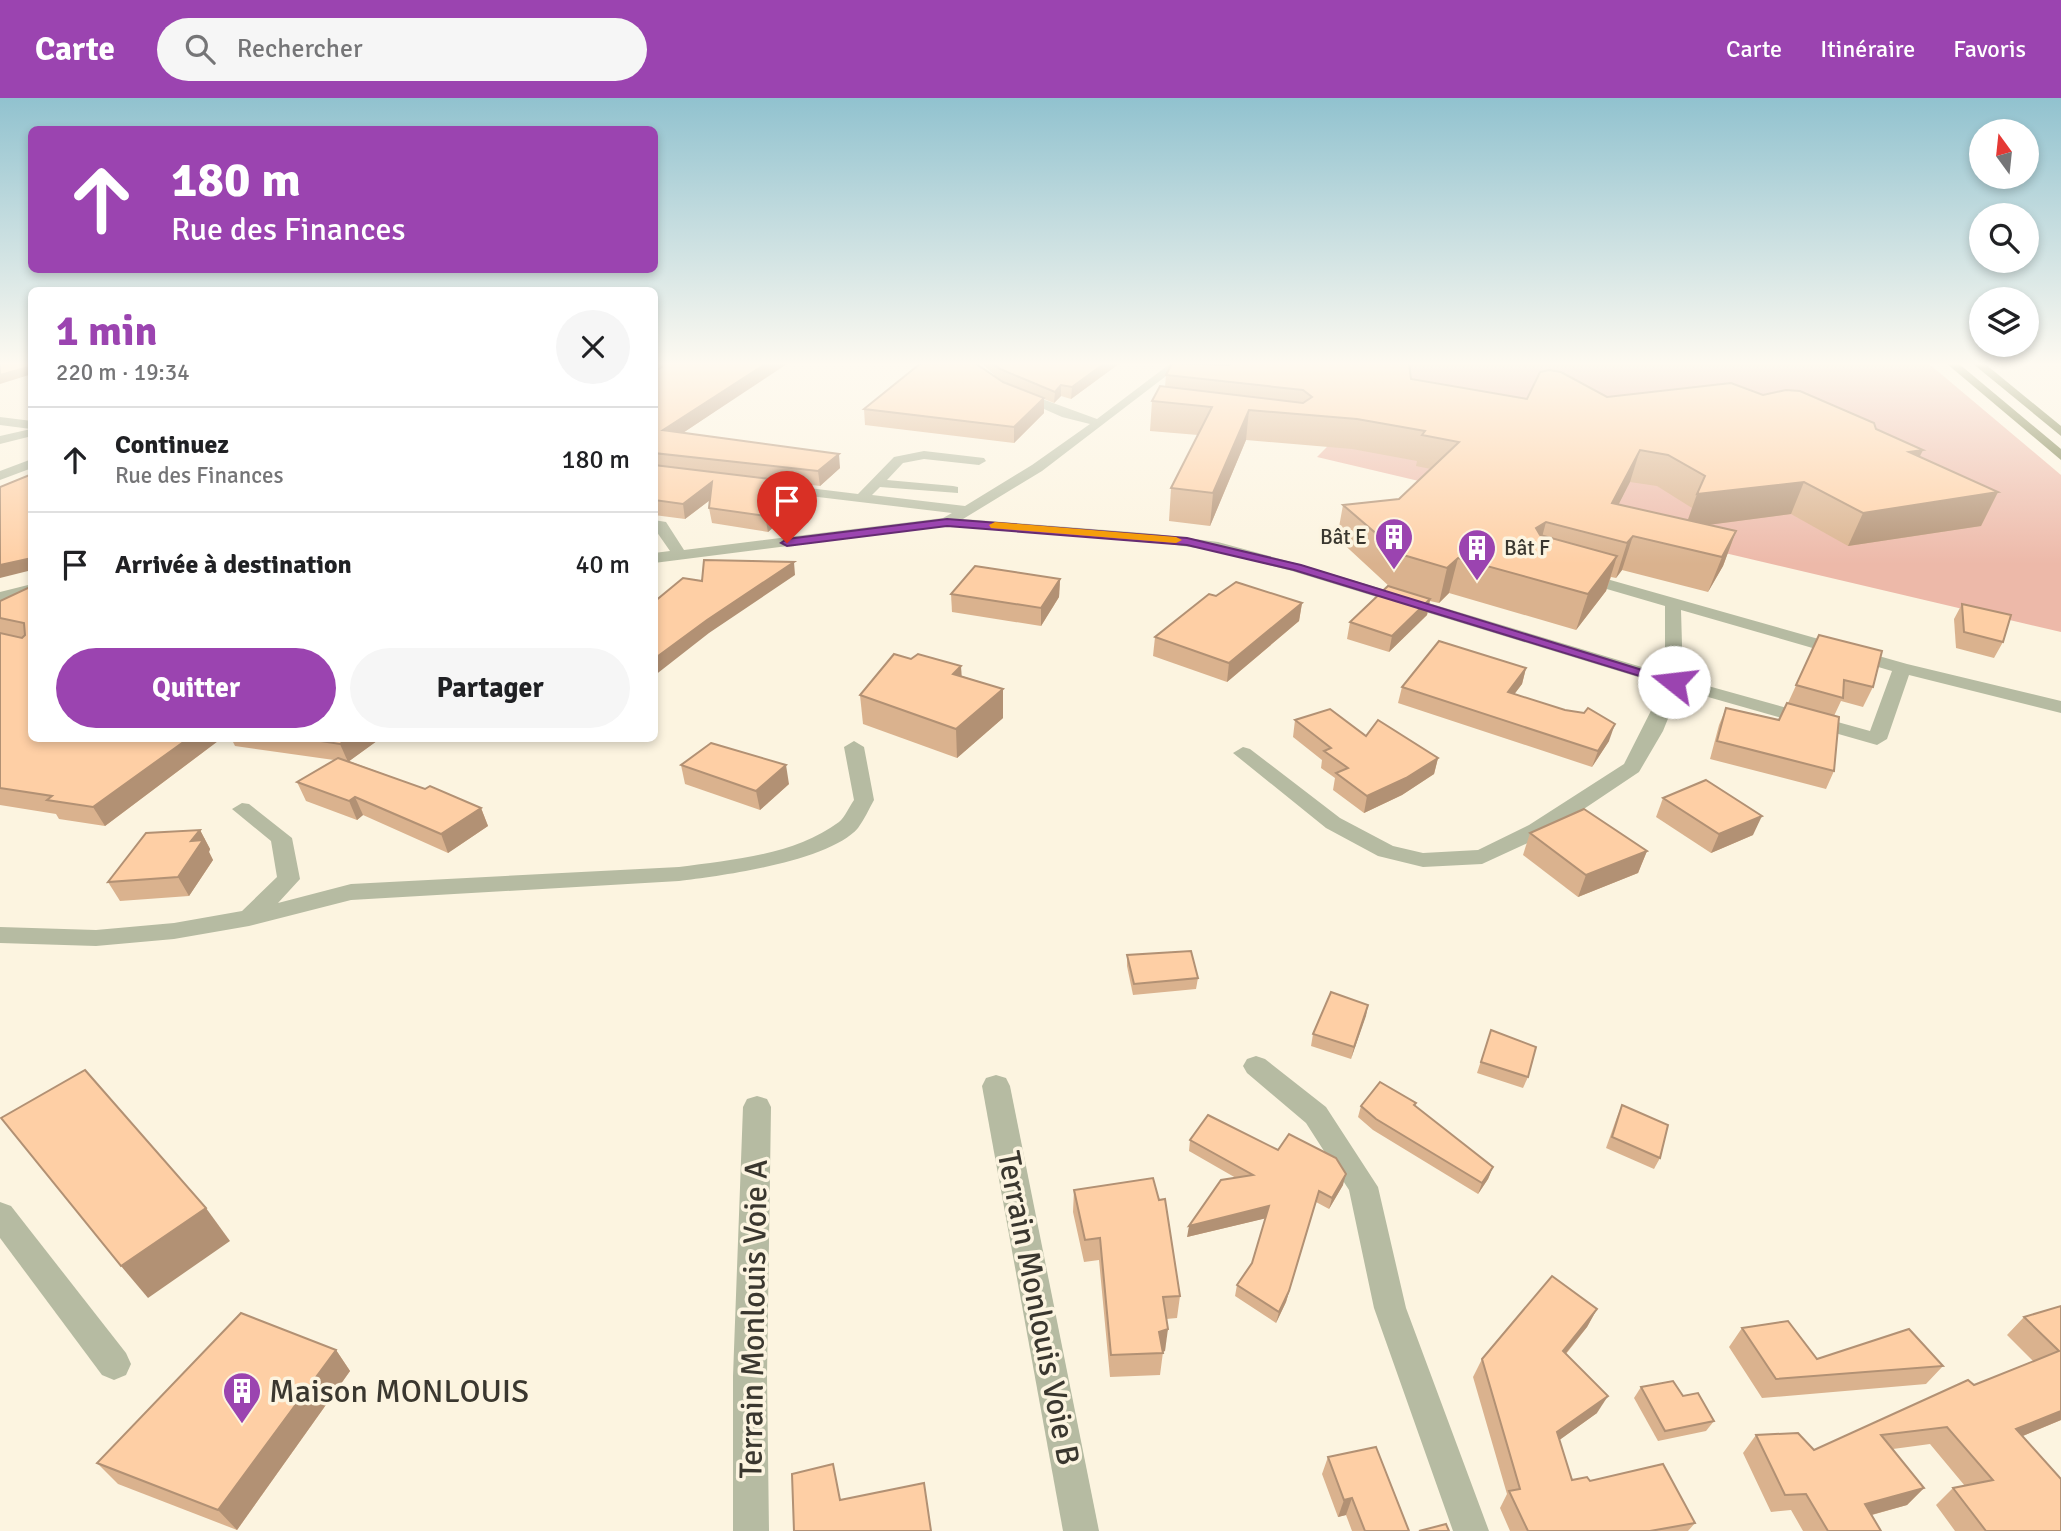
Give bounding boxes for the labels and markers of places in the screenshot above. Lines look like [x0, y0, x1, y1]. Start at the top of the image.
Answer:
pin [757, 471, 817, 543]
building icon: Bât E [1373, 516, 1415, 571]
place label: Bât E [1320, 524, 1367, 550]
building icon: Bât F [1456, 527, 1498, 582]
place label: Bât F [1504, 535, 1550, 561]
building icon: Maison MONLOUIS [221, 1370, 263, 1425]
place label: Maison MONLOUIS [269, 1372, 529, 1411]

